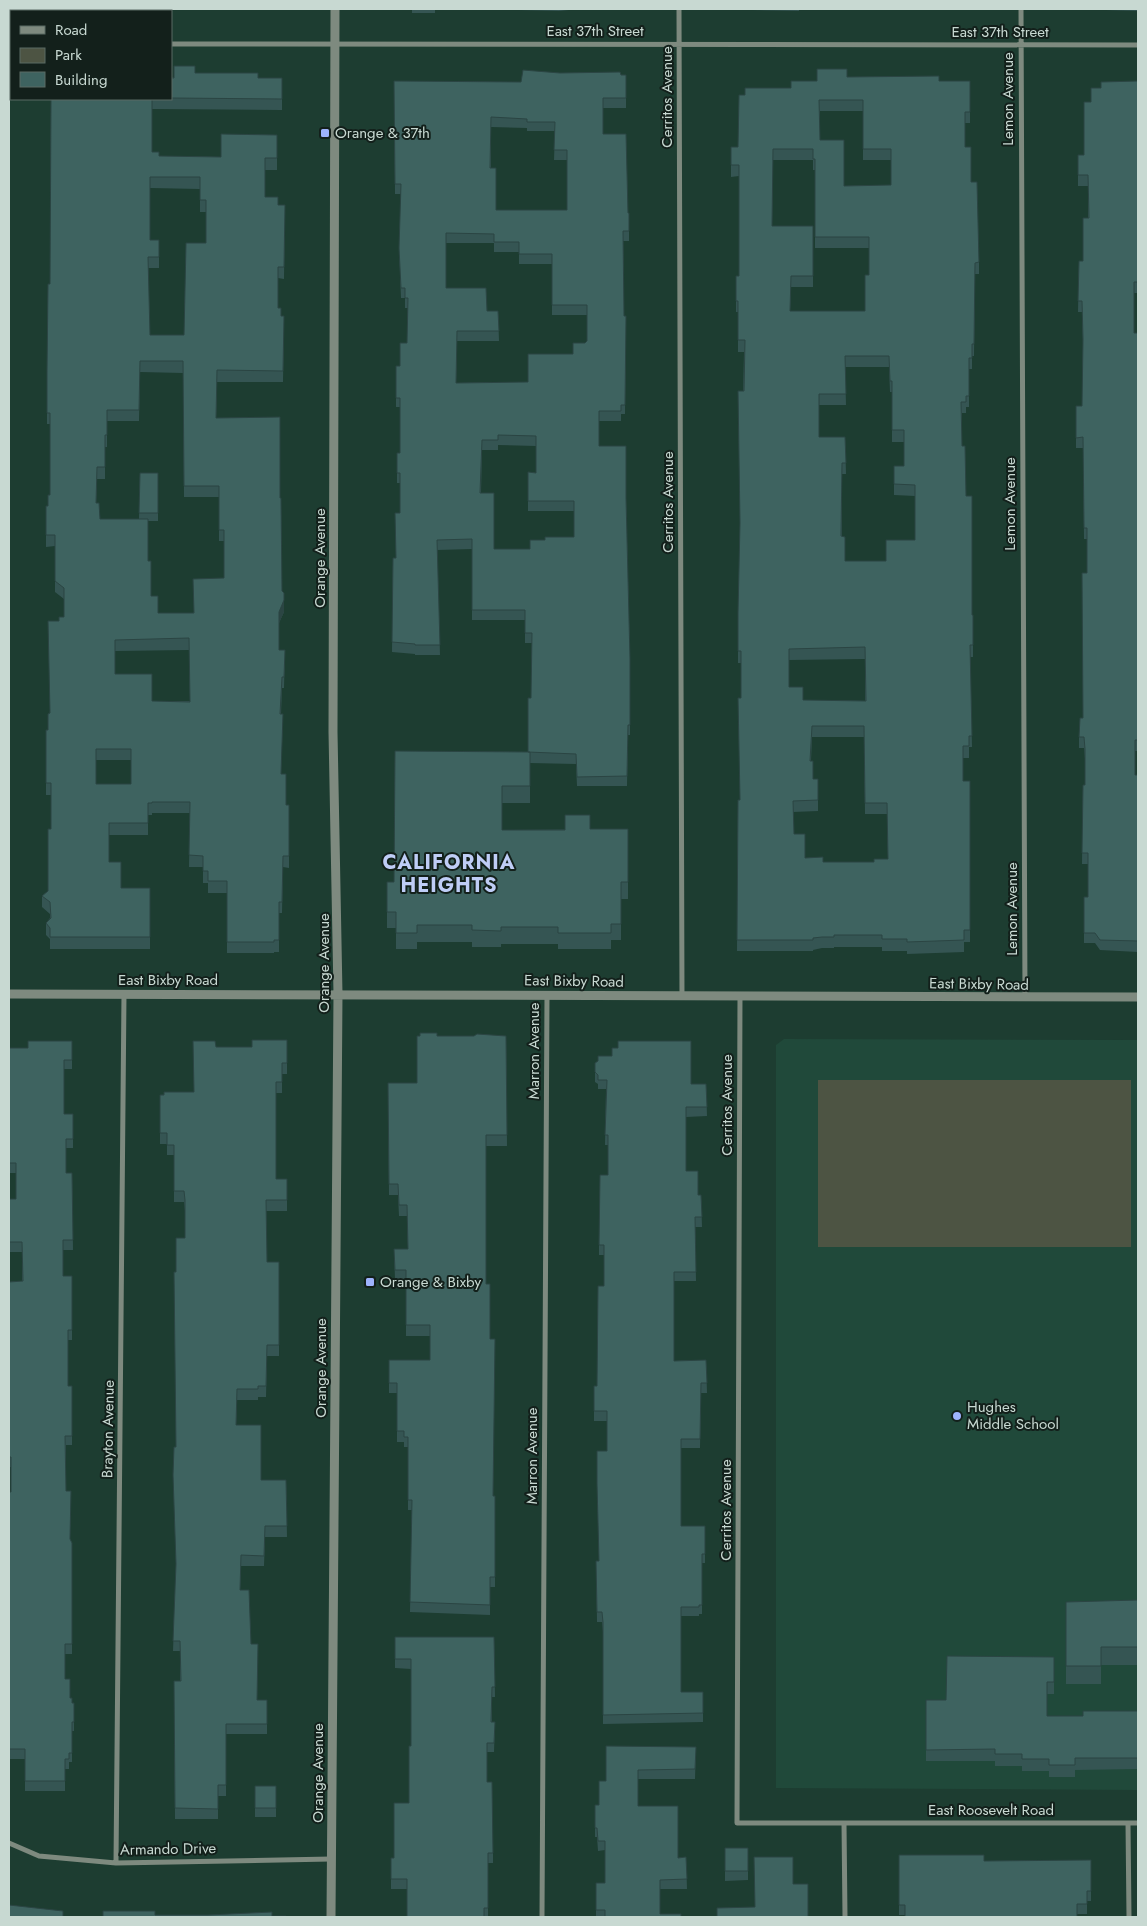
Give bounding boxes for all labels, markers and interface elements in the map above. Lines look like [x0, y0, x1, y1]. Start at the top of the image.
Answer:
legend [10, 10, 172, 100]
text: Road [55, 19, 87, 41]
street label: East 37th Street [546, 20, 644, 42]
street label: East 37th Street [951, 21, 1049, 43]
text: Park [55, 44, 82, 66]
street label: Cerritos Avenue [656, 46, 678, 148]
street label: Lemon Avenue [997, 52, 1019, 146]
text: Building [55, 69, 107, 91]
place label: Orange & 37th [335, 122, 430, 144]
marker: Orange & 37th [319, 127, 331, 139]
street label: Cerritos Avenue [657, 451, 679, 553]
street label: Lemon Avenue [999, 457, 1021, 551]
street label: Orange Avenue [309, 508, 331, 608]
district label: CALIFORNIA HEIGHTS [383, 848, 515, 900]
street label: Lemon Avenue [1001, 862, 1023, 956]
street label: Orange Avenue [313, 913, 335, 1013]
street label: East Bixby Road [118, 969, 218, 991]
street label: East Bixby Road [524, 969, 624, 993]
street label: East Bixby Road [929, 972, 1029, 996]
street label: Marron Avenue [523, 1002, 545, 1099]
street label: Cerritos Avenue [716, 1054, 738, 1156]
place label: Orange & Bixby [380, 1271, 481, 1293]
marker: Orange & Bixby [364, 1276, 376, 1288]
street label: Orange Avenue [310, 1318, 332, 1418]
street label: Brayton Avenue [96, 1379, 120, 1478]
place label: Hughes Middle School [967, 1396, 1059, 1435]
street label: Marron Avenue [521, 1407, 543, 1504]
marker: Hughes Middle School [951, 1410, 963, 1422]
street label: Cerritos Avenue [715, 1459, 737, 1561]
street label: Orange Avenue [307, 1723, 329, 1823]
street label: East Roosevelt Road [928, 1799, 1054, 1821]
street label: Armando Drive [120, 1837, 217, 1861]

